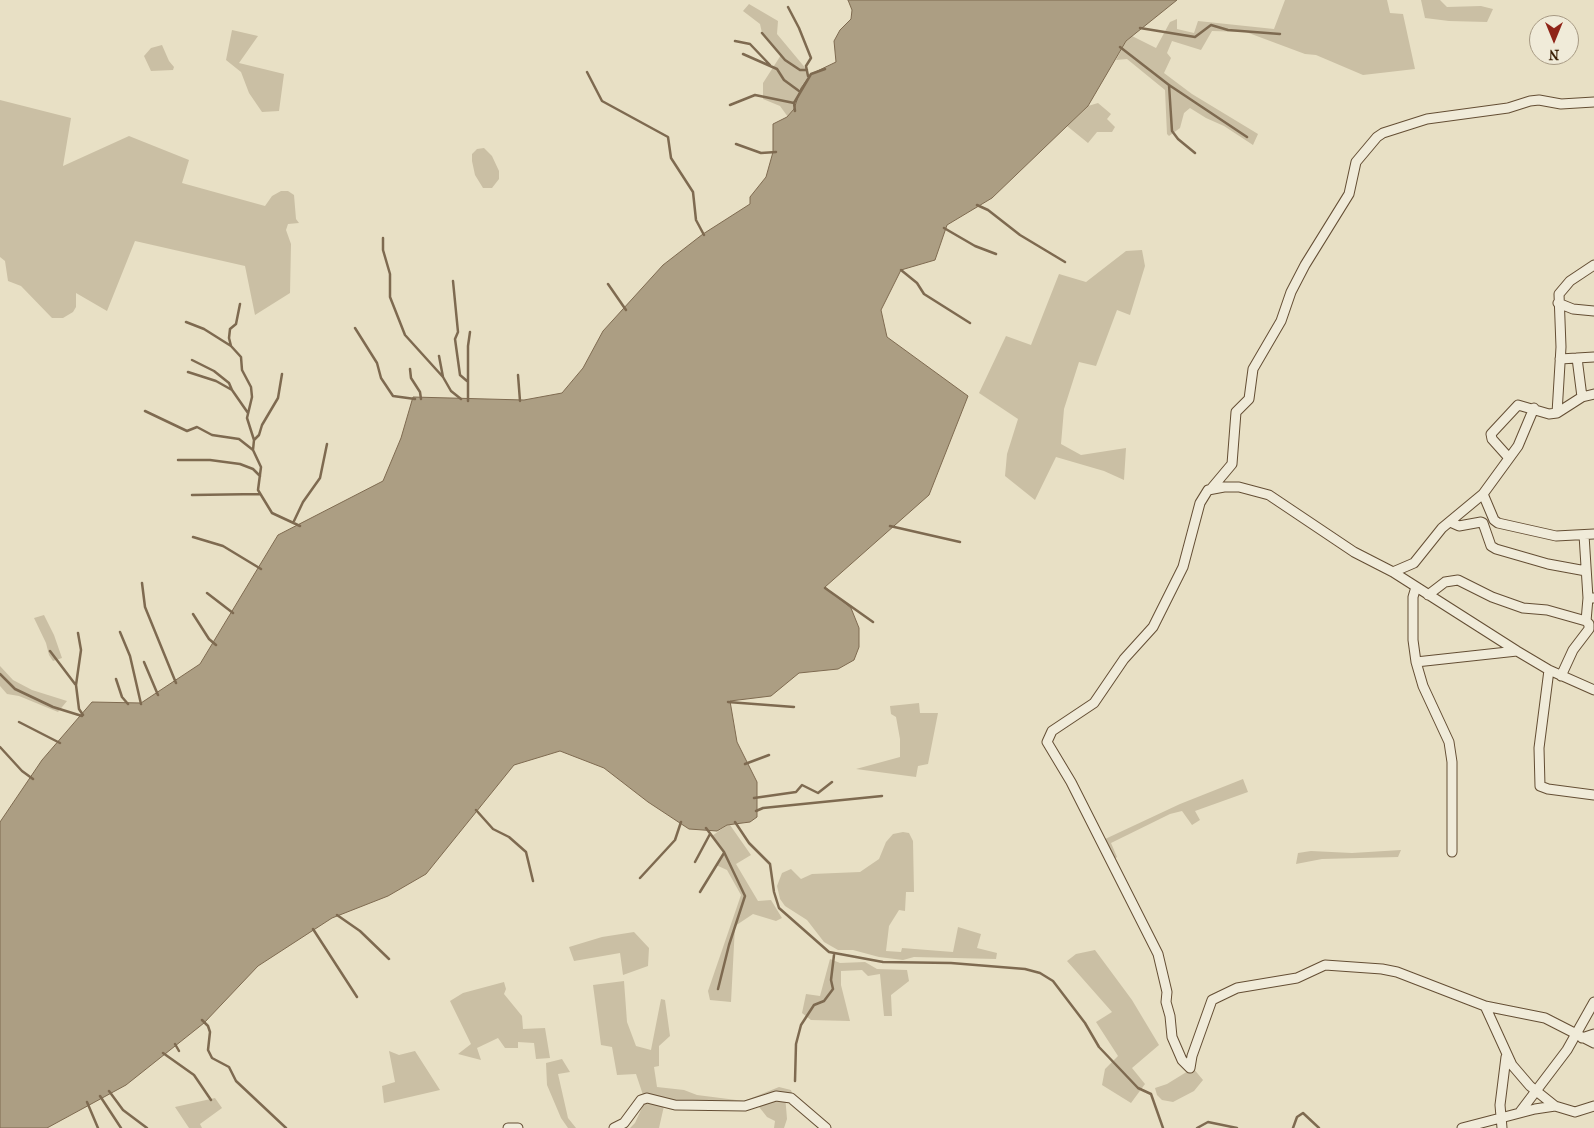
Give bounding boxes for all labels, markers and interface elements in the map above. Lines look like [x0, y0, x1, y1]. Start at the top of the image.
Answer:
north arrow [1529, 15, 1579, 65]
text: N [1549, 46, 1559, 63]

